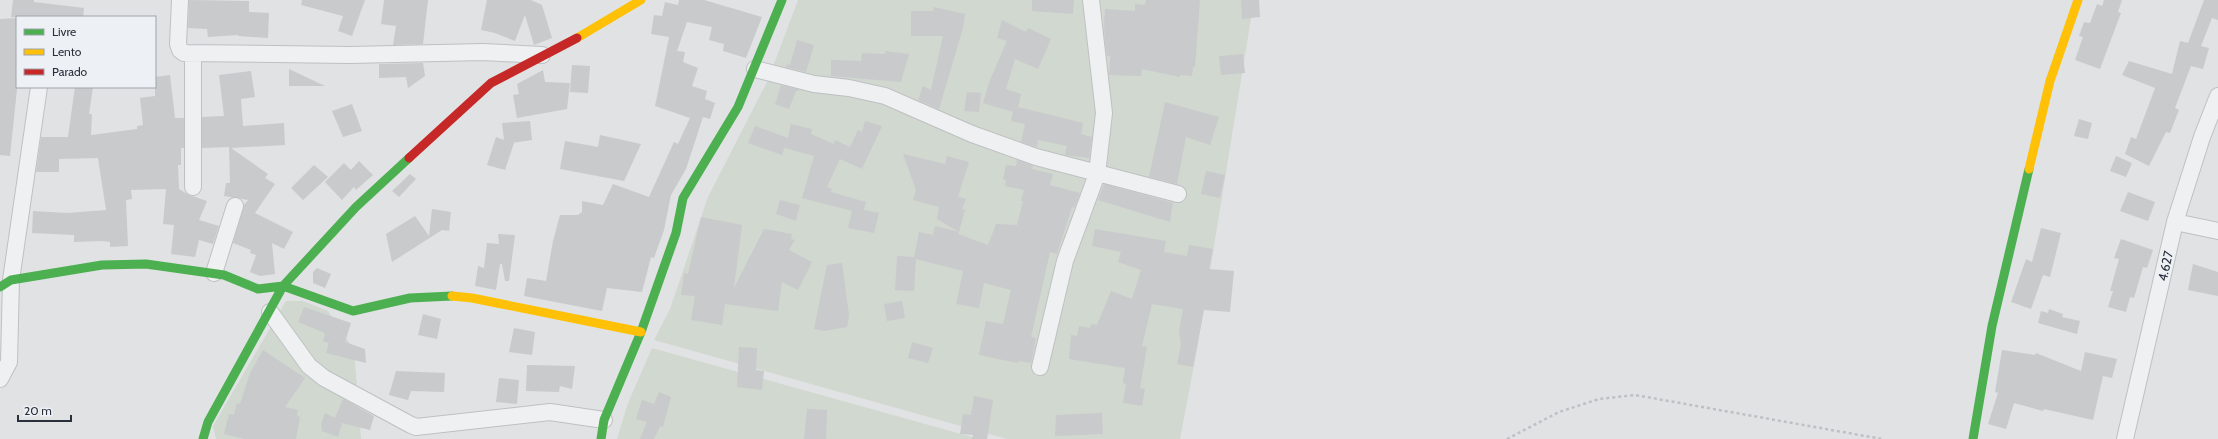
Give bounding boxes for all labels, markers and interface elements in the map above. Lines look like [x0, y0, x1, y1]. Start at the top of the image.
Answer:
legend [16, 16, 156, 88]
text: Livre [52, 24, 76, 39]
text: Lento [52, 44, 82, 59]
text: Parado [52, 64, 88, 79]
street label: 4.627 [2154, 249, 2176, 283]
scale bar [18, 397, 71, 423]
text: 20 m [24, 403, 52, 418]

